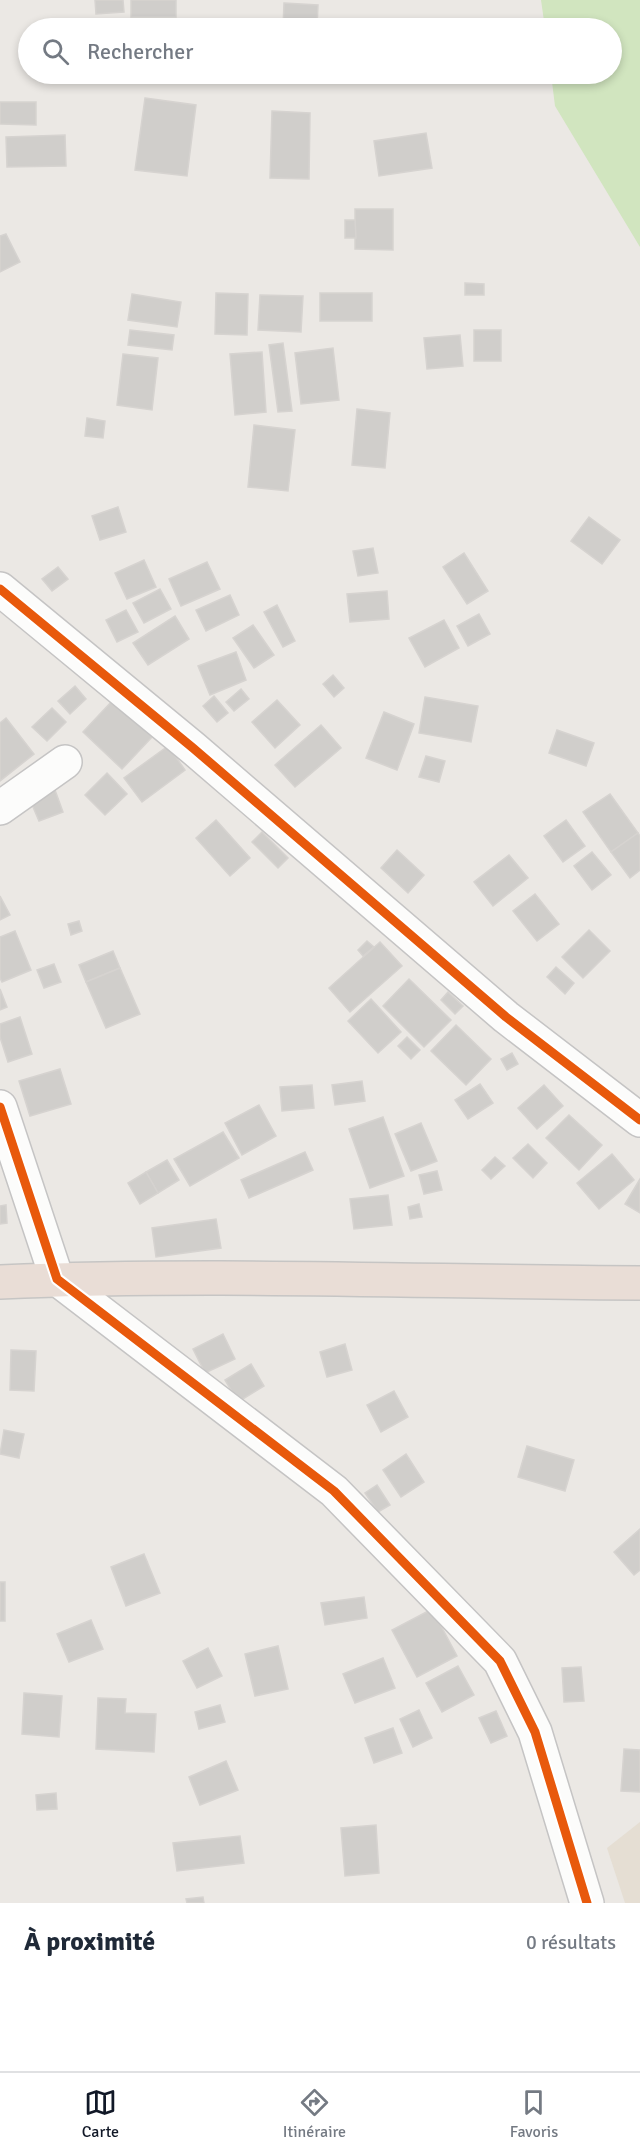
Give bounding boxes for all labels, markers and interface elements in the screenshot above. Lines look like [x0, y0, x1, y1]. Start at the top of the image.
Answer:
search box [18, 18, 622, 84]
icon: search [39, 35, 72, 68]
text: Rechercher [87, 38, 193, 65]
text: À proximité [24, 1926, 155, 1958]
text: 0 résultats [526, 1930, 616, 1955]
tab: Carte [82, 2086, 119, 2142]
tab: Itinéraire [283, 2086, 346, 2142]
tab: Favoris [510, 2086, 558, 2142]

